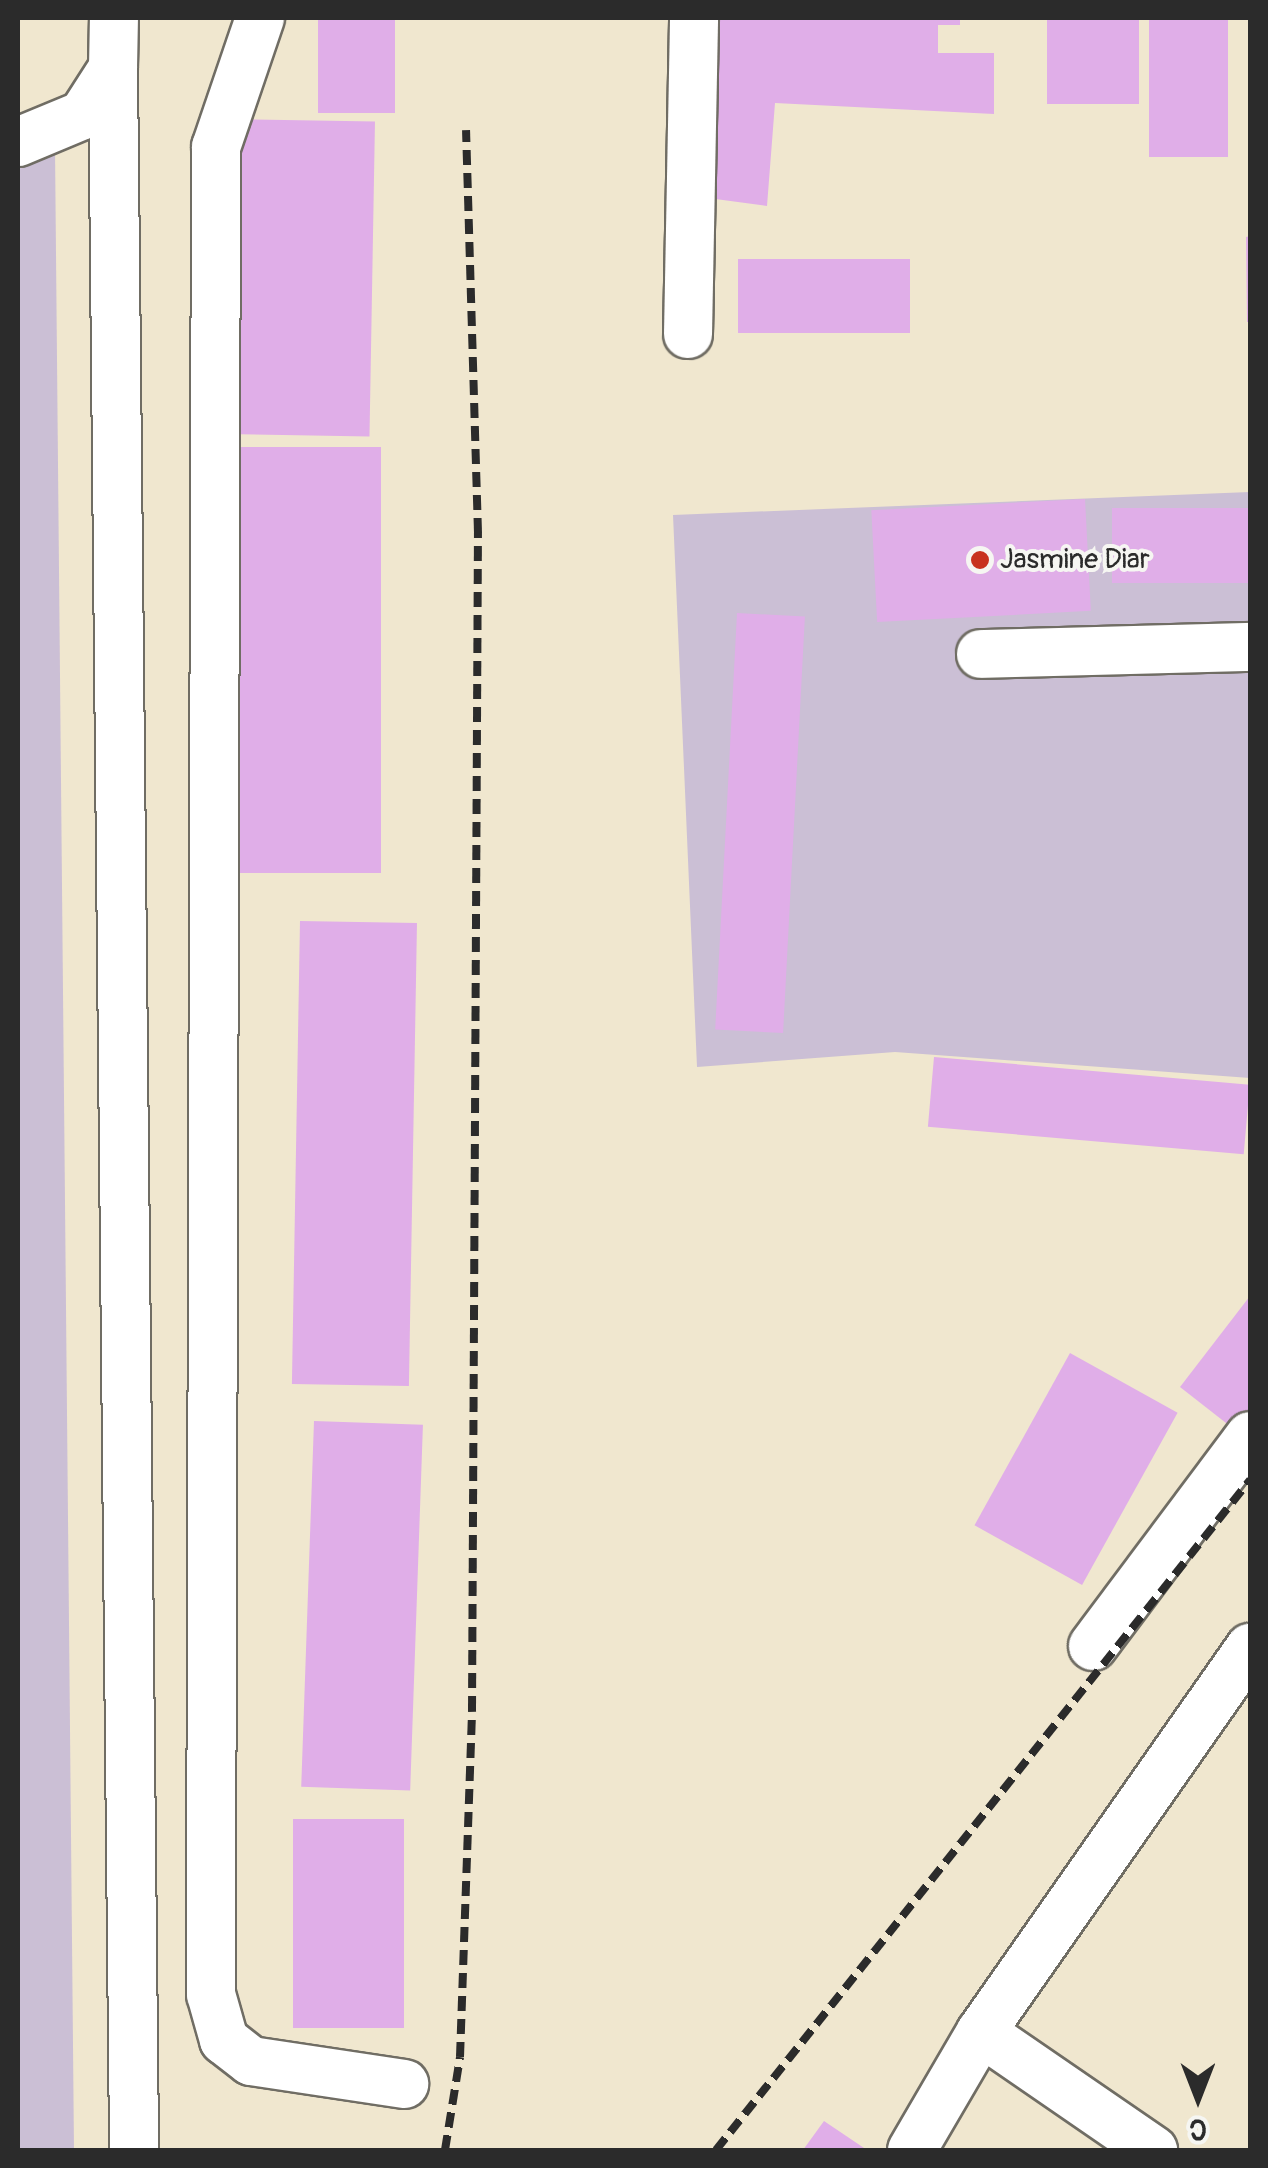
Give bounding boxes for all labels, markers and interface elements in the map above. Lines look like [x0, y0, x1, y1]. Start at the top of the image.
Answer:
place label: Jasmine Diar [1000, 543, 1150, 577]
marker: Jasmine Diar [969, 549, 991, 571]
north arrow [1148, 2048, 1248, 2148]
text: С [1189, 2111, 1207, 2146]

